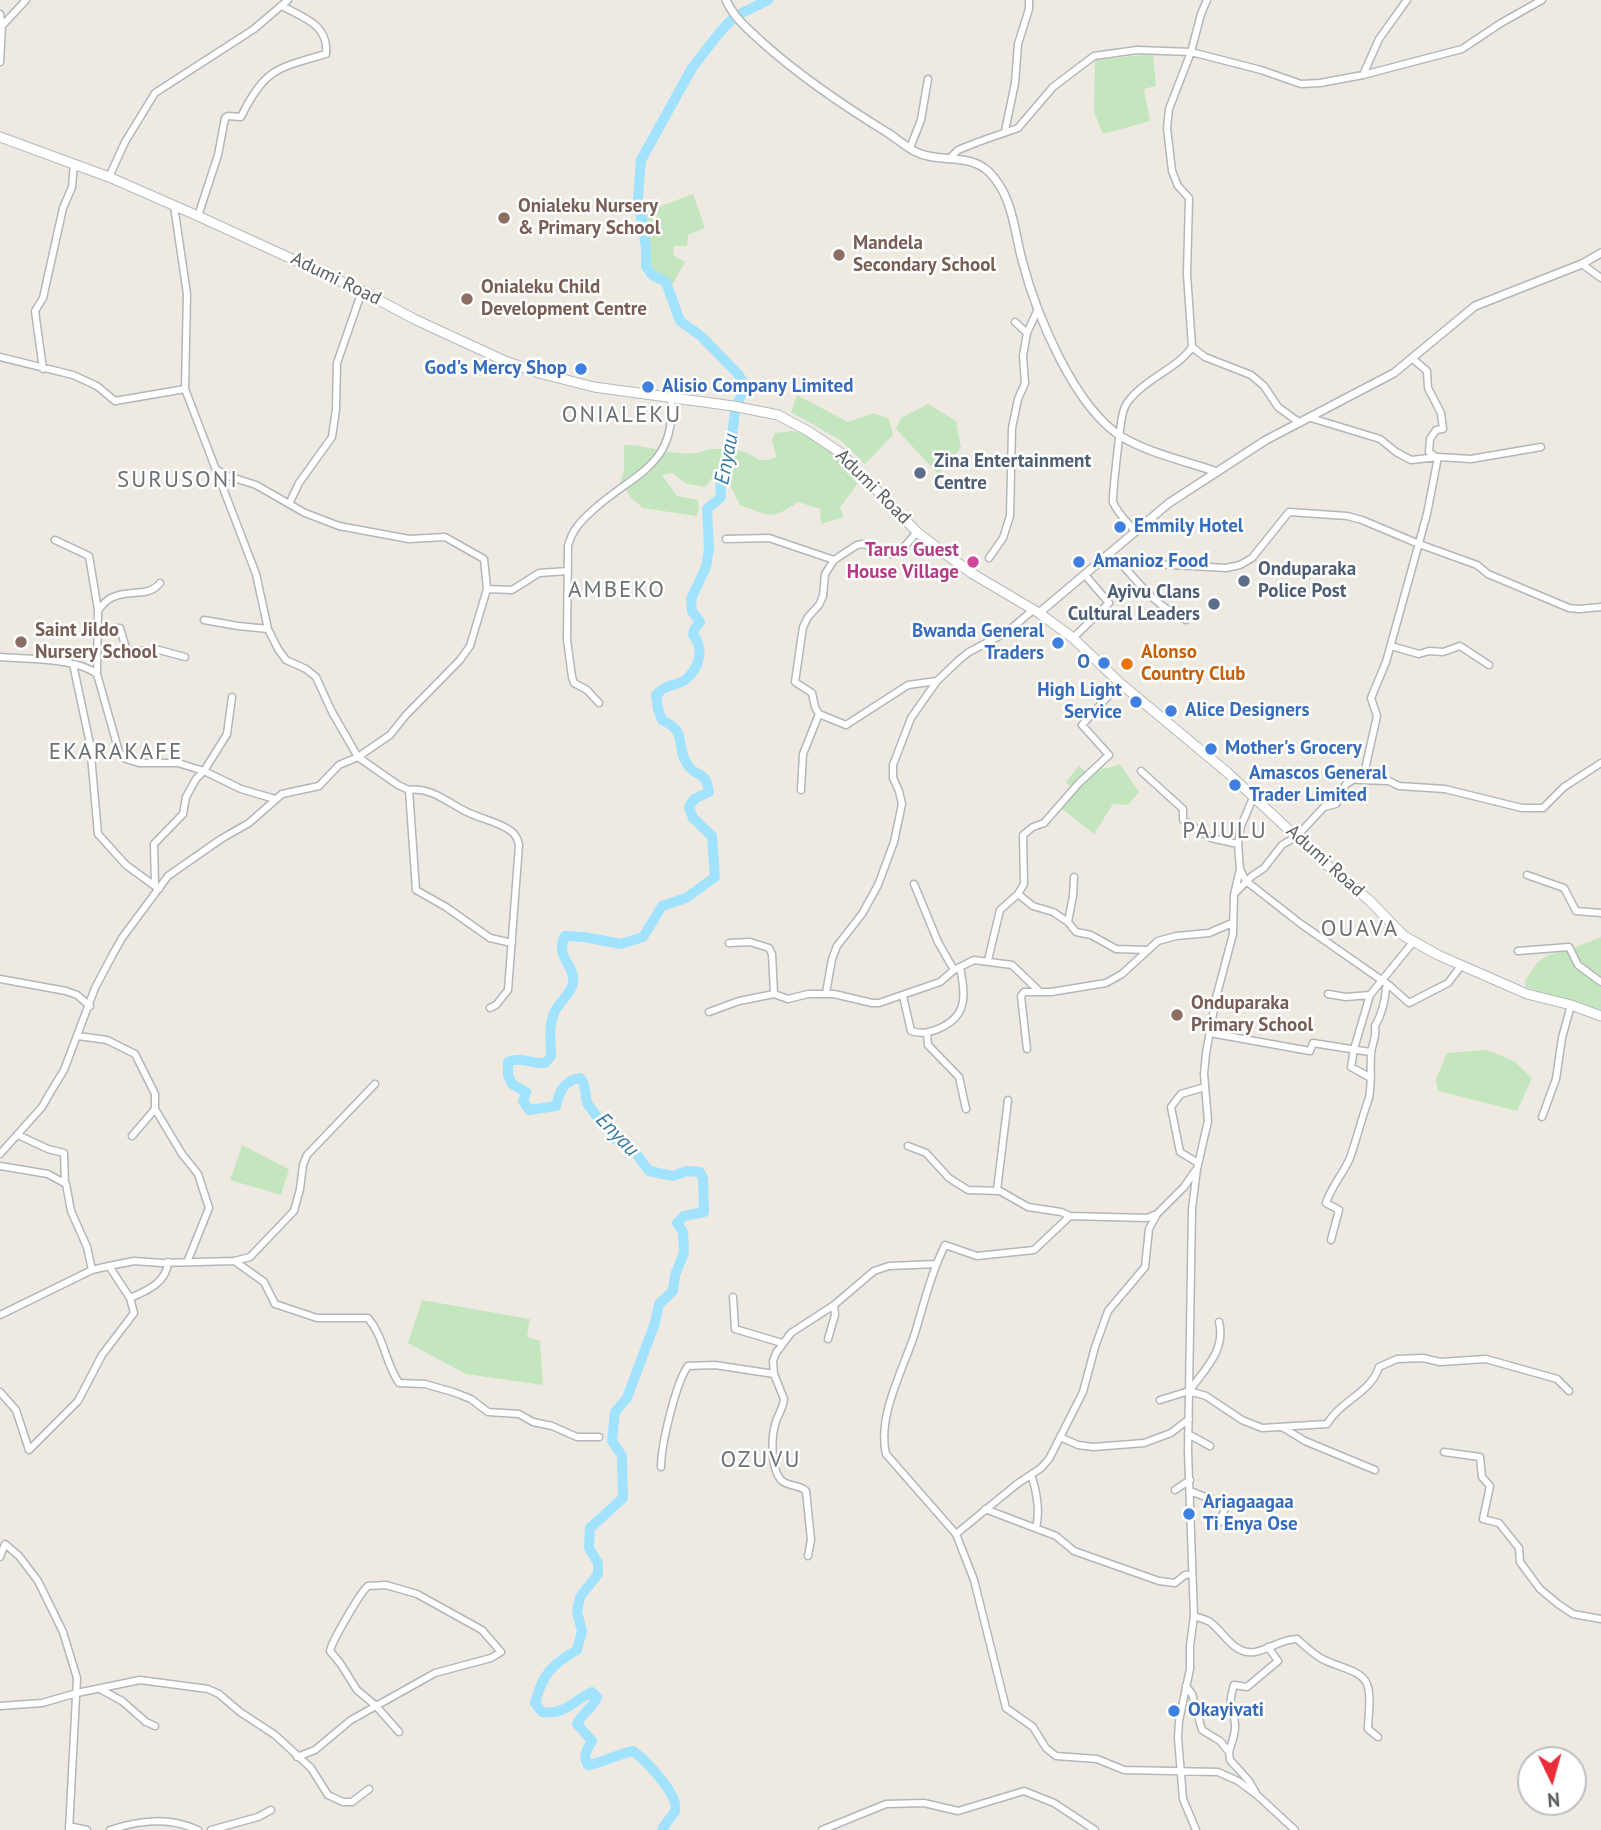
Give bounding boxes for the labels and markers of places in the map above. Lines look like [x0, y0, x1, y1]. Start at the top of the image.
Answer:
place label: Onialeku Nursery & Primary School [518, 196, 660, 240]
marker: Onialeku Nursery & Primary School [496, 210, 512, 226]
place label: Mandela Secondary School [853, 233, 996, 277]
marker: Mandela Secondary School [831, 247, 847, 263]
place label: Onialeku Child Development Centre [481, 277, 647, 321]
marker: Onialeku Child Development Centre [459, 291, 475, 307]
place label: God's Mercy Shop [425, 358, 567, 380]
marker: God's Mercy Shop [573, 361, 589, 377]
place label: Alisio Company Limited [662, 376, 853, 398]
marker: Alisio Company Limited [640, 379, 656, 395]
place label: Zina Entertainment Centre [934, 451, 1091, 495]
marker: Zina Entertainment Centre [912, 465, 928, 481]
place label: Emmily Hotel [1134, 516, 1243, 538]
marker: Emmily Hotel [1112, 519, 1128, 535]
place label: Tarus Guest House Village [847, 540, 959, 584]
place label: Amanioz Food [1093, 551, 1209, 573]
marker: Tarus Guest House Village [965, 554, 981, 570]
marker: Amanioz Food [1071, 554, 1087, 570]
place label: Onduparaka Police Post [1258, 559, 1356, 603]
marker: Onduparaka Police Post [1236, 573, 1252, 589]
place label: Ayivu Clans Cultural Leaders [1068, 582, 1200, 626]
marker: Ayivu Clans Cultural Leaders [1206, 596, 1222, 612]
place label: Saint Jildo Nursery School [35, 620, 157, 664]
place label: Bwanda General Traders [912, 621, 1044, 665]
marker: Saint Jildo Nursery School [13, 634, 29, 650]
marker: Bwanda General Traders [1050, 635, 1066, 651]
place label: Alonso Country Club [1141, 642, 1246, 686]
place label: O [1077, 652, 1090, 674]
marker: O [1096, 655, 1112, 671]
marker: Alonso Country Club [1119, 656, 1135, 672]
place label: High Light Service [1037, 680, 1122, 724]
marker: High Light Service [1128, 694, 1144, 710]
place label: Alice Designers [1185, 700, 1310, 722]
marker: Alice Designers [1163, 703, 1179, 719]
place label: Mother's Grocery [1225, 738, 1362, 760]
marker: Mother's Grocery [1203, 741, 1219, 757]
place label: Amascos General Trader Limited [1249, 763, 1387, 807]
marker: Amascos General Trader Limited [1227, 777, 1243, 793]
place label: Onduparaka Primary School [1191, 993, 1313, 1037]
marker: Onduparaka Primary School [1169, 1007, 1185, 1023]
place label: Ariagaagaa Ti Enya Ose [1203, 1492, 1298, 1536]
marker: Ariagaagaa Ti Enya Ose [1181, 1506, 1197, 1522]
place label: Okayivati [1188, 1700, 1264, 1722]
marker: Okayivati [1166, 1703, 1182, 1719]

